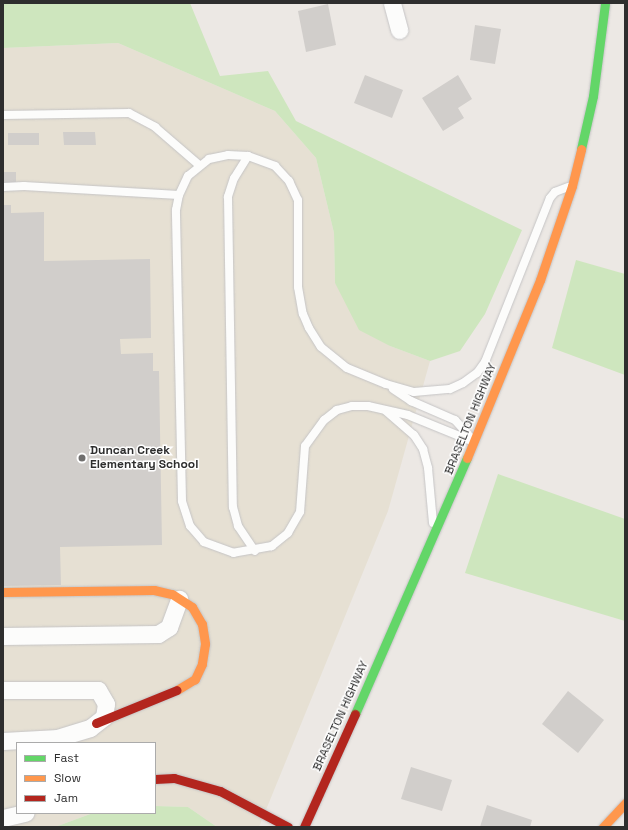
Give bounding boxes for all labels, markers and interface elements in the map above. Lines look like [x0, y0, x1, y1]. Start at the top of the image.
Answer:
street label: BRASELTON HIGHWAY [442, 361, 500, 477]
place label: Duncan Creek Elementary School [90, 444, 198, 472]
marker: Duncan Creek Elementary School [77, 453, 87, 463]
street label: BRASELTON HIGHWAY [310, 659, 372, 773]
legend [16, 742, 156, 814]
text: Fast [54, 750, 79, 766]
text: Slow [54, 770, 81, 786]
text: Jam [54, 790, 78, 806]

